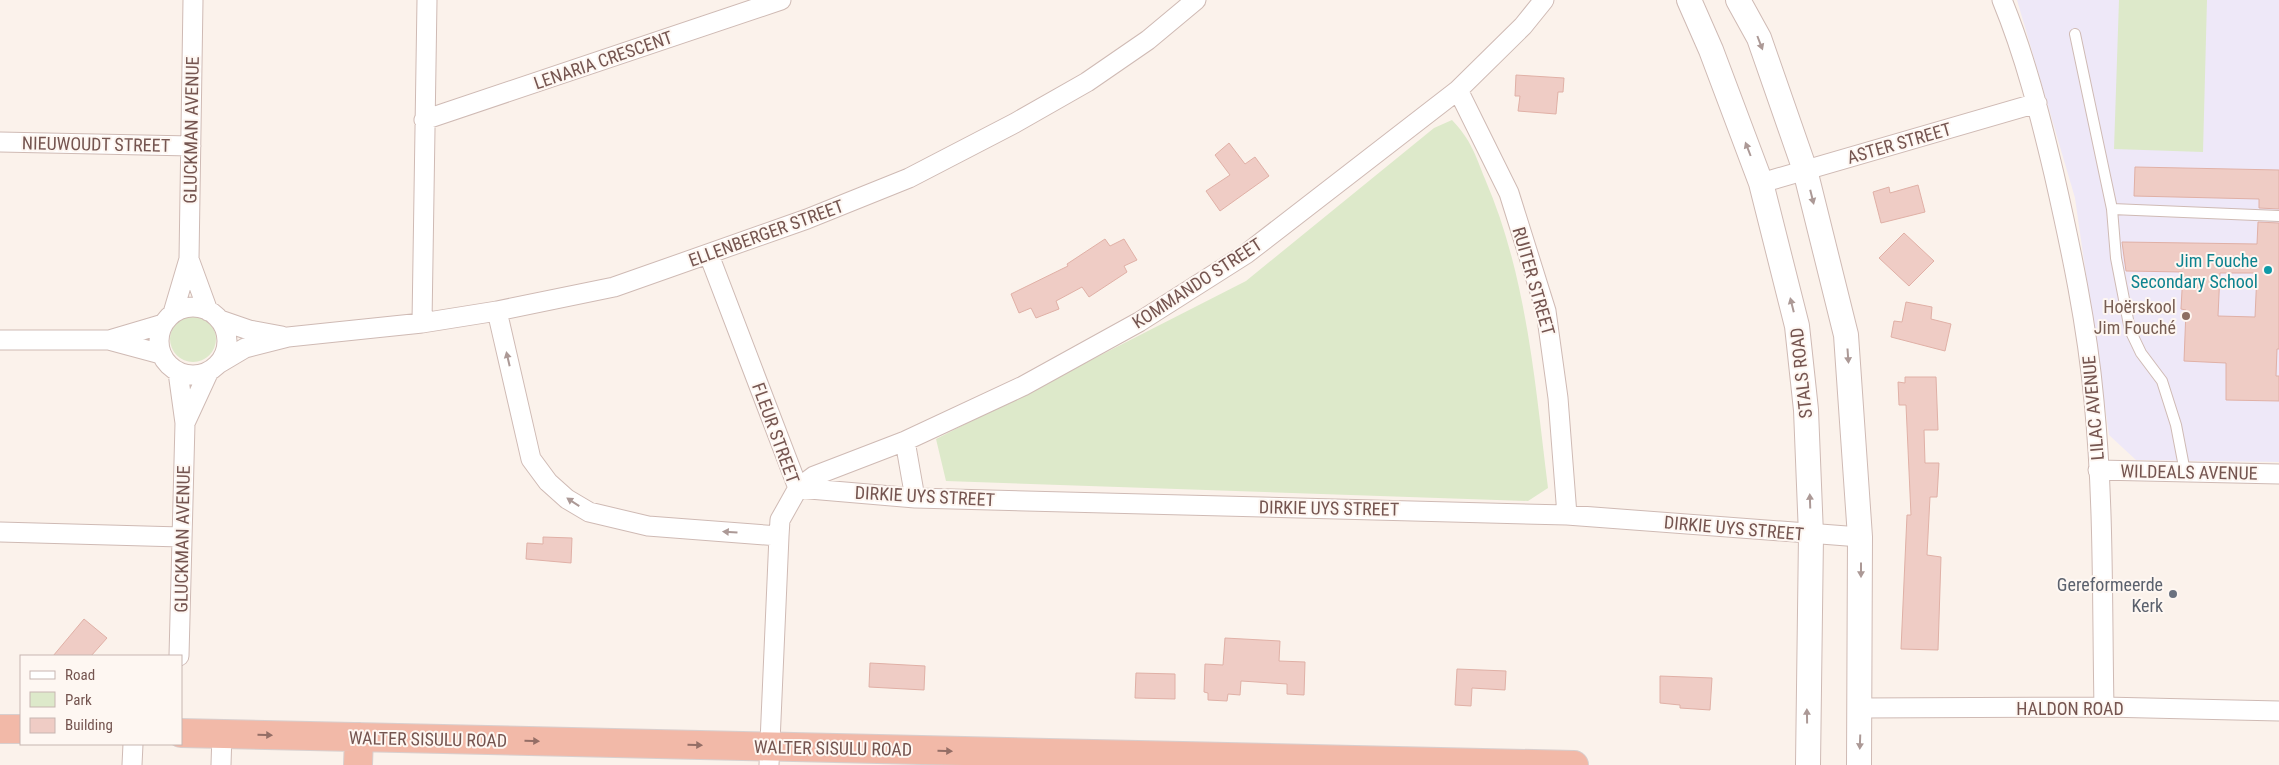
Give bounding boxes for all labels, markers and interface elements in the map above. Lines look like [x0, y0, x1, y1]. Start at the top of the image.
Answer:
street label: LENARIA CRESCENT [531, 26, 675, 94]
one-way arrow [1757, 36, 1764, 51]
street label: GLUCKMAN AVENUE [179, 56, 203, 204]
street label: ASTER STREET [1844, 118, 1954, 168]
street label: NIEUWOUDT STREET [22, 132, 170, 156]
one-way arrow [1744, 141, 1752, 156]
one-way arrow [1808, 190, 1816, 205]
street label: ELLENBERGER STREET [686, 195, 846, 271]
street label: RUITER STREET [1509, 224, 1559, 338]
street label: KOMMANDO STREET [1128, 233, 1266, 333]
place label: Jim Fouche Secondary School [2131, 250, 2258, 292]
marker: Jim Fouche Secondary School [2262, 264, 2274, 276]
place label: Hoërskool Jim Fouché [2094, 296, 2176, 338]
one-way arrow [1788, 297, 1796, 313]
marker: Hoërskool Jim Fouché [2180, 310, 2192, 322]
street label: STALS ROAD [1786, 327, 1816, 419]
one-way arrow [1844, 348, 1852, 364]
one-way arrow [504, 351, 512, 367]
street label: LILAC AVENUE [2078, 355, 2108, 461]
street label: FLEUR STREET [748, 380, 804, 486]
street label: WILDEALS AVENUE [2120, 460, 2258, 484]
street label: GLUCKMAN AVENUE [170, 465, 194, 613]
street label: DIRKIE UYS STREET [854, 482, 996, 510]
one-way arrow [1805, 493, 1813, 509]
street label: DIRKIE UYS STREET [1259, 496, 1399, 520]
one-way arrow [566, 497, 579, 506]
street label: DIRKIE UYS STREET [1663, 511, 1805, 545]
one-way arrow [722, 528, 738, 536]
one-way arrow [1857, 562, 1865, 578]
place label: Gereformeerde Kerk [2057, 574, 2163, 616]
marker: Gereformeerde Kerk [2167, 588, 2179, 600]
legend [20, 655, 182, 745]
text: Road [65, 666, 95, 684]
text: Park [65, 691, 92, 709]
street label: HALDON ROAD [2016, 698, 2124, 719]
one-way arrow [1803, 708, 1811, 724]
text: Building [65, 716, 113, 734]
street label: WALTER SISULU ROAD [349, 727, 507, 751]
one-way arrow [257, 731, 273, 739]
one-way arrow [1855, 735, 1863, 751]
street label: WALTER SISULU ROAD [754, 736, 912, 760]
one-way arrow [525, 737, 541, 745]
one-way arrow [687, 741, 703, 749]
one-way arrow [937, 747, 953, 755]

